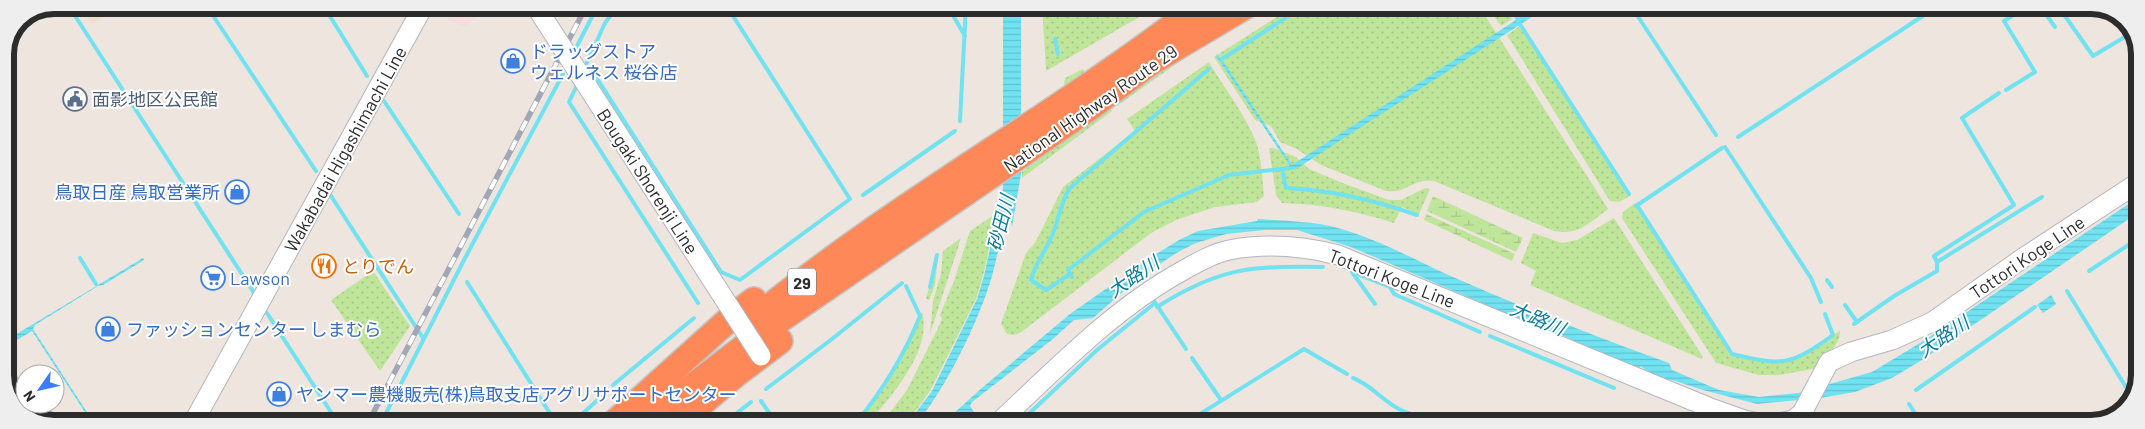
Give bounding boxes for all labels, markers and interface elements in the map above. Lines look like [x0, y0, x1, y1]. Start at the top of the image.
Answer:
place label: ドラッグストア ウェルネス 桜谷店 [530, 40, 678, 83]
street label: National Highway Route 29 [999, 40, 1181, 176]
street label: Wakabadai Higashimachi Line [279, 42, 411, 256]
shop icon: ドラッグストア ウェルネス 桜谷店 [500, 48, 526, 74]
public building icon: 面影地区公民館 [62, 86, 88, 112]
place label: 面影地区公民館 [92, 88, 218, 110]
street label: Bougaki Shorenji Line [593, 104, 703, 258]
shop icon: 鳥取日産 鳥取営業所 [224, 179, 250, 205]
place label: 鳥取日産 鳥取営業所 [54, 181, 220, 203]
water label: 砂田川 [982, 191, 1019, 253]
street label: Tottori Koge Line [1966, 211, 2088, 303]
street label: Tottori Koge Line [1326, 244, 1458, 312]
water label: 大路川 [1103, 249, 1165, 301]
restaurant icon: とりでん [311, 253, 337, 279]
place label: とりでん [342, 255, 414, 277]
supermarket icon: Lawson [200, 265, 226, 291]
place label: Lawson [230, 267, 290, 289]
road number: 29 [788, 268, 816, 296]
water label: 大路川 [1507, 296, 1571, 341]
water label: 大路川 [1913, 309, 1975, 361]
shop icon: ファッションセンター しまむら [95, 316, 121, 342]
place label: ファッションセンター しまむら [126, 318, 382, 340]
north arrow [15, 364, 65, 414]
shop icon: ヤンマー農機販売(株)鳥取支店アグリサポートセンター [266, 381, 292, 407]
place label: ヤンマー農機販売(株)鳥取支店アグリサポートセンター [296, 383, 737, 405]
text: N [19, 388, 38, 405]

